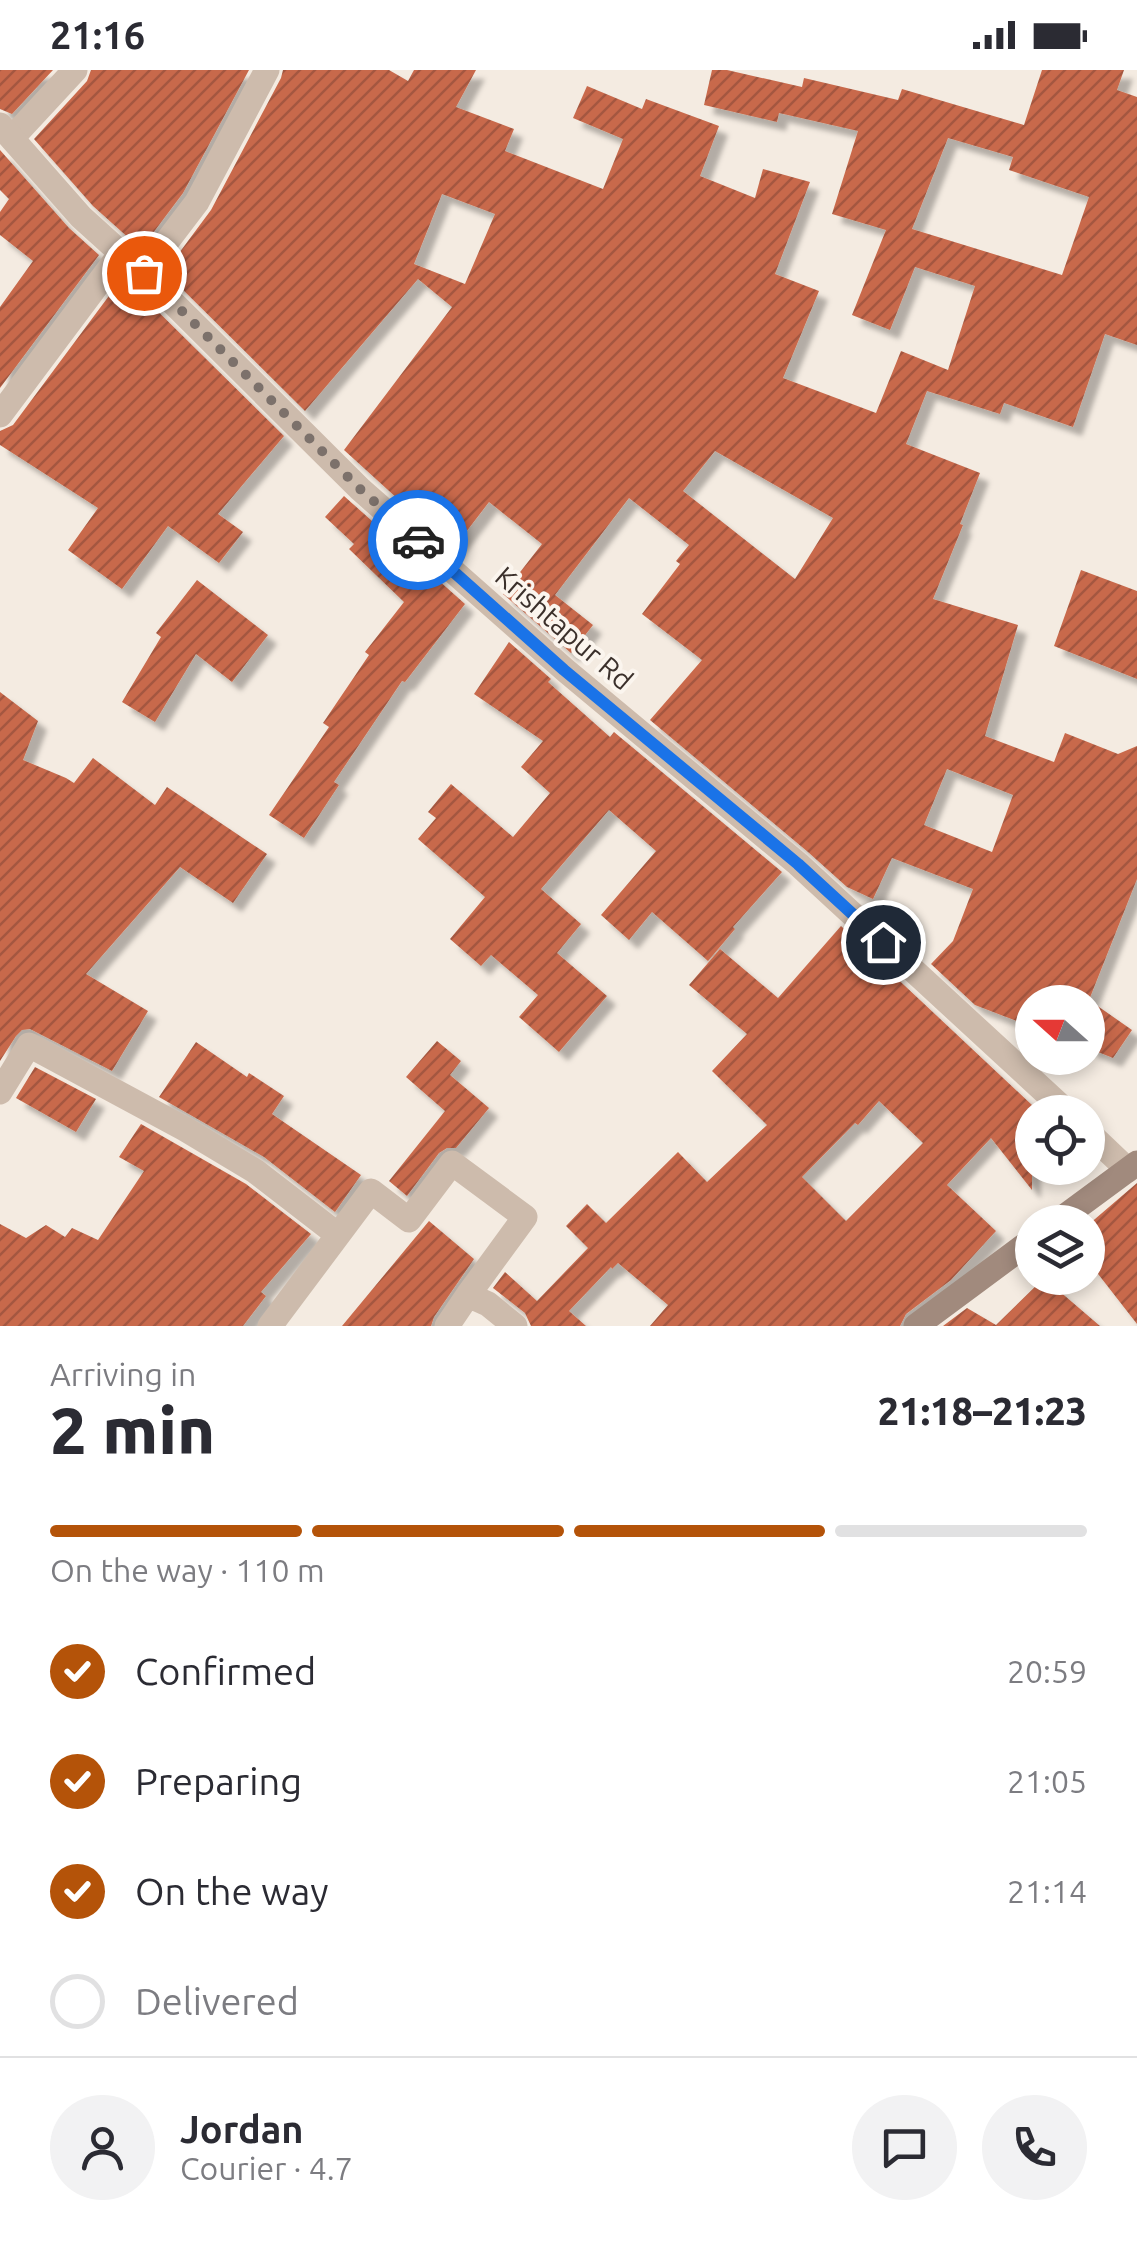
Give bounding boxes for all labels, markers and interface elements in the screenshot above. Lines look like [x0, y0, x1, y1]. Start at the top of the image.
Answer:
text: 21:16 [50, 14, 145, 56]
pin [102, 231, 187, 316]
icon: bag [117, 246, 172, 301]
courier [368, 490, 468, 590]
icon: car [391, 513, 446, 568]
street label: Krishtapur Rd [490, 560, 639, 695]
pin [841, 900, 926, 985]
icon: home [856, 915, 911, 970]
north arrow [1015, 985, 1105, 1075]
map controls [1015, 985, 1105, 1295]
button: locate [1015, 1095, 1105, 1185]
button: layers [1015, 1205, 1105, 1295]
text: Arriving in [50, 1356, 196, 1392]
text: 21:18–21:23 [878, 1390, 1087, 1432]
text: 2 min [50, 1393, 215, 1466]
text: On the way · 110 m [50, 1552, 325, 1588]
icon: check [50, 1644, 105, 1699]
text: Confirmed [135, 1650, 316, 1692]
text: 20:59 [1007, 1653, 1087, 1689]
icon: check [50, 1754, 105, 1809]
text: Preparing [135, 1760, 302, 1802]
text: 21:05 [1007, 1763, 1087, 1799]
icon: check [50, 1864, 105, 1919]
text: On the way [135, 1870, 328, 1912]
text: 21:14 [1007, 1873, 1087, 1909]
text: Delivered [135, 1980, 299, 2022]
button: person [50, 2095, 155, 2200]
button: chat [852, 2095, 957, 2200]
button: phone [982, 2095, 1087, 2200]
text: Jordan [180, 2108, 304, 2150]
text: Courier · 4.7 [180, 2150, 353, 2186]

